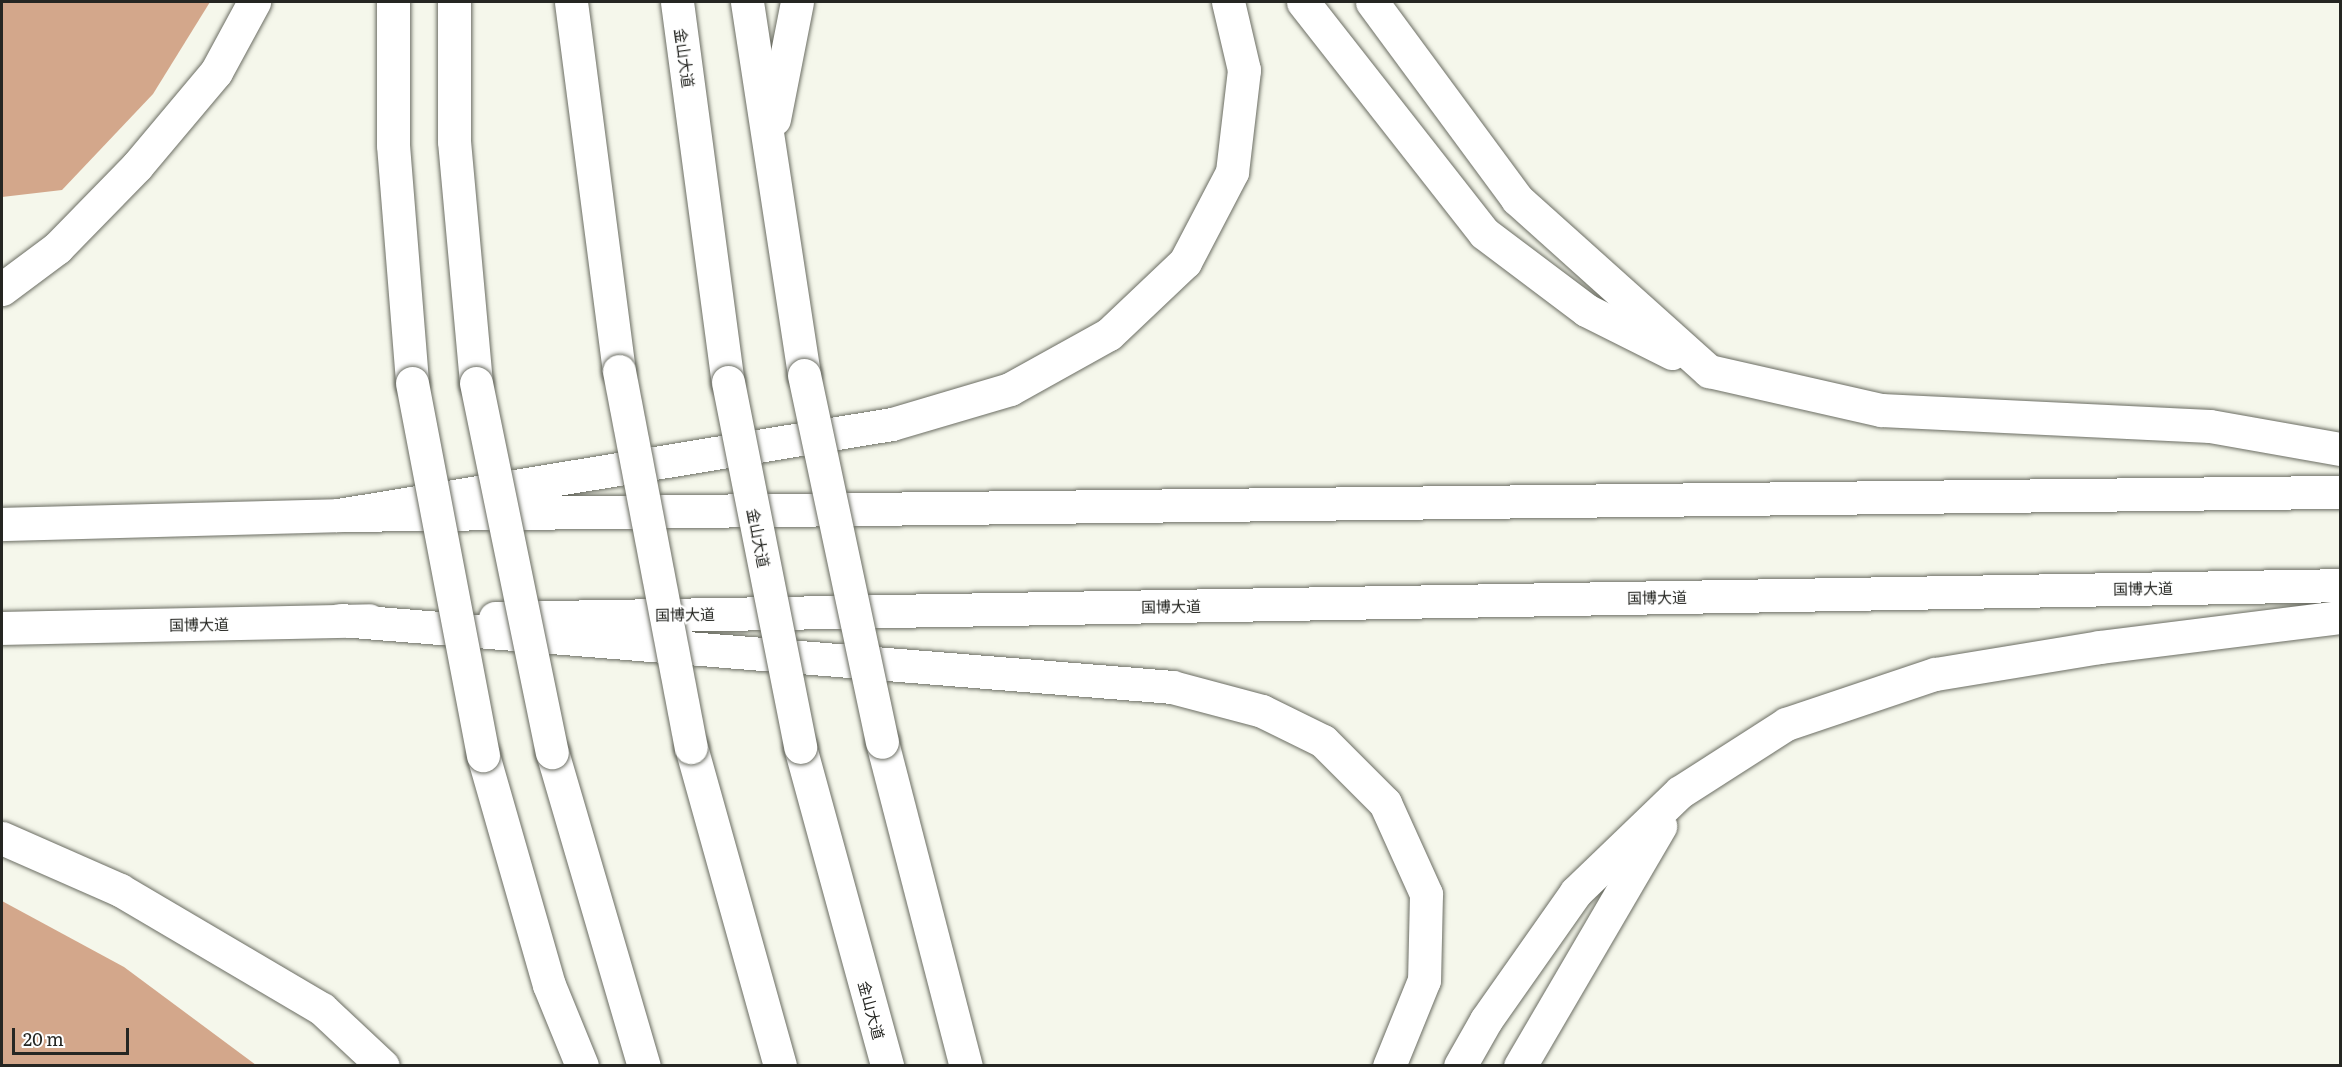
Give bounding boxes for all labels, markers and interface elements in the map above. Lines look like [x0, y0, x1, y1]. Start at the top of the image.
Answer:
street label: 金山大道 [672, 27, 698, 89]
street label: 金山大道 [744, 507, 774, 569]
street label: 国博大道 [2113, 578, 2173, 598]
street label: 国博大道 [1627, 587, 1687, 607]
street label: 国博大道 [1141, 596, 1201, 616]
street label: 国博大道 [655, 604, 715, 624]
street label: 国博大道 [169, 614, 229, 634]
street label: 金山大道 [856, 979, 888, 1041]
scale bar [15, 1016, 132, 1054]
text: 20 m [23, 1025, 64, 1052]

